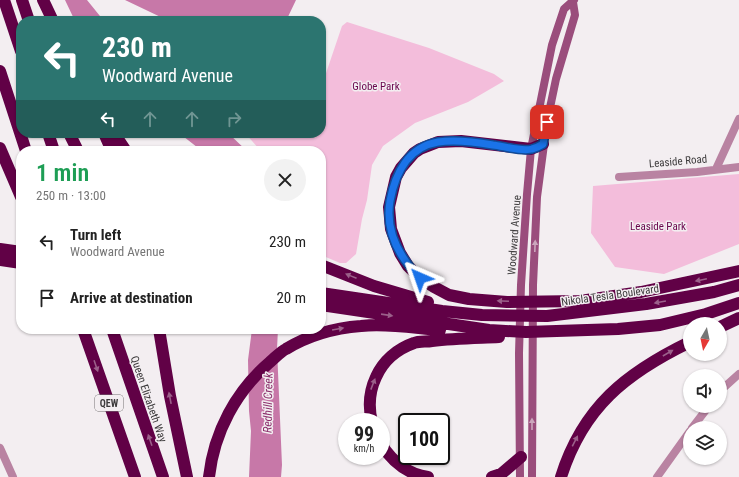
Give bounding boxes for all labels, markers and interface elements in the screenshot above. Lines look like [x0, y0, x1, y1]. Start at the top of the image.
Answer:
text: 230 m [102, 31, 172, 64]
icon: left [36, 32, 88, 84]
text: Woodward Avenue [102, 65, 233, 86]
park label: Globe Park [352, 80, 400, 93]
pin [530, 105, 564, 139]
icon: left [97, 108, 119, 130]
icon: ahead [139, 108, 161, 130]
icon: ahead [181, 108, 203, 130]
icon: right [223, 108, 245, 130]
icon: arrive [536, 111, 558, 133]
street label: Leaside Road [648, 152, 708, 171]
text: 1 min [36, 159, 89, 187]
button: close [264, 159, 306, 201]
text: 250 m · 13:00 [36, 188, 106, 203]
street label: Woodward Avenue [505, 195, 524, 275]
park label: Leaside Park [630, 220, 686, 233]
text: Turn left [70, 226, 121, 244]
icon: left [36, 231, 58, 253]
text: 230 m [269, 233, 306, 251]
one-way arrow [532, 239, 538, 252]
text: Woodward Avenue [70, 244, 165, 259]
position arrow [399, 257, 441, 299]
one-way arrow [344, 273, 356, 279]
one-way arrow [695, 277, 707, 283]
street label: Nikola Tesla Boulevard [560, 282, 660, 309]
icon: arrive [36, 287, 58, 309]
text: Arrive at destination [70, 289, 193, 307]
text: 20 m [276, 289, 306, 307]
one-way arrow [497, 298, 509, 305]
one-way arrow [654, 299, 666, 305]
one-way arrow [381, 312, 393, 318]
north arrow [683, 317, 727, 361]
map controls [683, 317, 727, 465]
one-way arrow [332, 326, 344, 332]
one-way arrow [662, 350, 674, 356]
street label: Queen Elizabeth Way [128, 354, 170, 444]
one-way arrow [93, 360, 99, 372]
button: sound [683, 369, 727, 413]
water label: Redhill Creek [260, 372, 276, 433]
one-way arrow [371, 377, 377, 389]
one-way arrow [167, 392, 173, 404]
road number: QEW [95, 395, 123, 411]
speed limit sign: 100 [398, 413, 450, 465]
one-way arrow [529, 417, 535, 430]
button: layers [683, 421, 727, 465]
text: 99 [354, 422, 374, 446]
one-way arrow [146, 434, 152, 446]
one-way arrow [572, 435, 579, 447]
text: km/h [354, 443, 374, 454]

